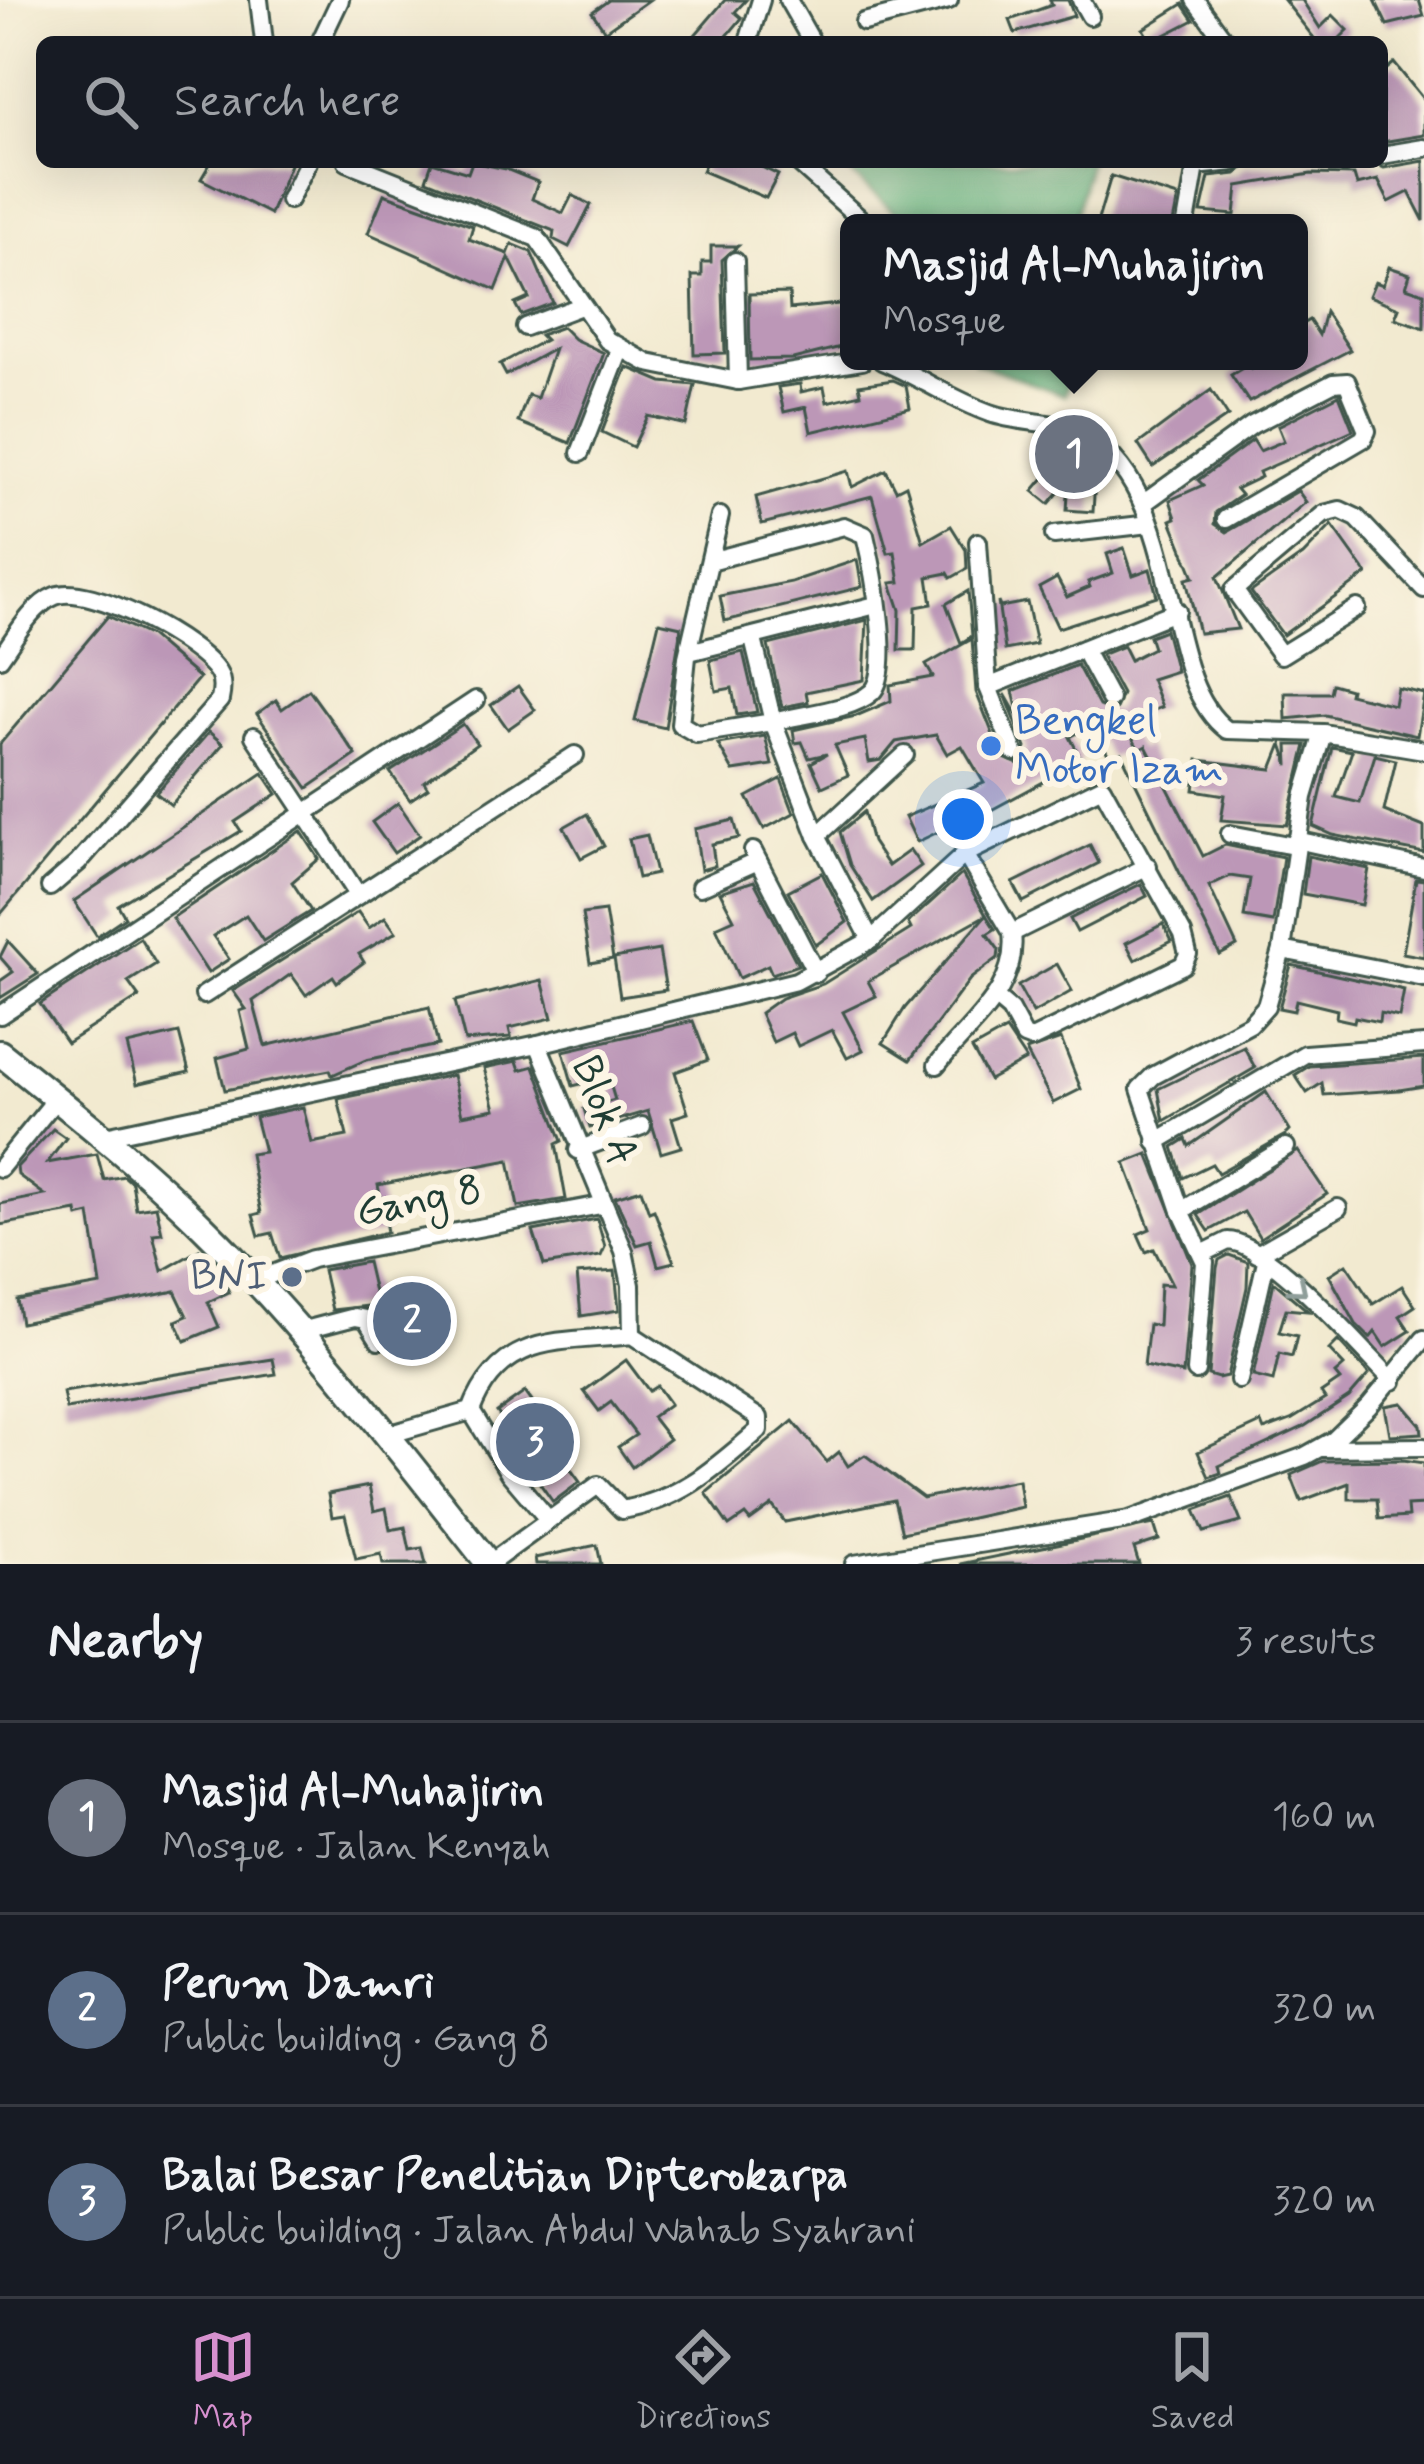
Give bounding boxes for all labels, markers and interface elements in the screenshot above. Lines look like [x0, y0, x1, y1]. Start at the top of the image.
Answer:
search box [36, 36, 1388, 168]
icon: search [78, 69, 144, 135]
text: Search here [174, 73, 401, 132]
popup [840, 214, 1308, 370]
text: Masjid Al-Muhajirin [883, 237, 1265, 296]
text: Mosque [883, 296, 1005, 347]
pin: 1 [1035, 409, 1113, 499]
place label: Bengkel Motor Izam [1015, 695, 1224, 798]
marker: Bengkel Motor Izam [978, 733, 1004, 759]
your location [933, 789, 993, 849]
street label: Blok A [557, 1048, 649, 1174]
street label: Gang 8 [352, 1163, 487, 1244]
place label: BNI [190, 1250, 268, 1305]
marker: BNI [279, 1264, 305, 1290]
one-way arrow [1285, 1273, 1307, 1295]
pin: 2 [373, 1276, 451, 1366]
pin: 3 [496, 1397, 574, 1487]
text: Nearby [48, 1609, 203, 1675]
text: 3 results [1235, 1617, 1376, 1668]
text: Masjid Al-Muhajirin [162, 1763, 544, 1822]
text: 1 [78, 1792, 96, 1843]
text: 160 m [1272, 1792, 1376, 1843]
text: Mosque · Jalan Kenyah [162, 1822, 551, 1873]
text: Perum Damri [162, 1955, 434, 2014]
text: 2 [77, 1984, 97, 2035]
text: 320 m [1273, 1984, 1376, 2035]
text: Public building · Gang 8 [162, 2014, 550, 2065]
text: Balai Besar Penelitian Dipterokarpa [162, 2147, 848, 2206]
text: 3 [78, 2176, 96, 2227]
text: 320 m [1273, 2176, 1376, 2227]
text: Public building · Jalan Abdul Wahab Syahrani [162, 2206, 915, 2257]
tab: Map [190, 2324, 256, 2440]
tab: Directions [635, 2324, 771, 2440]
tab: Saved [1151, 2324, 1234, 2440]

